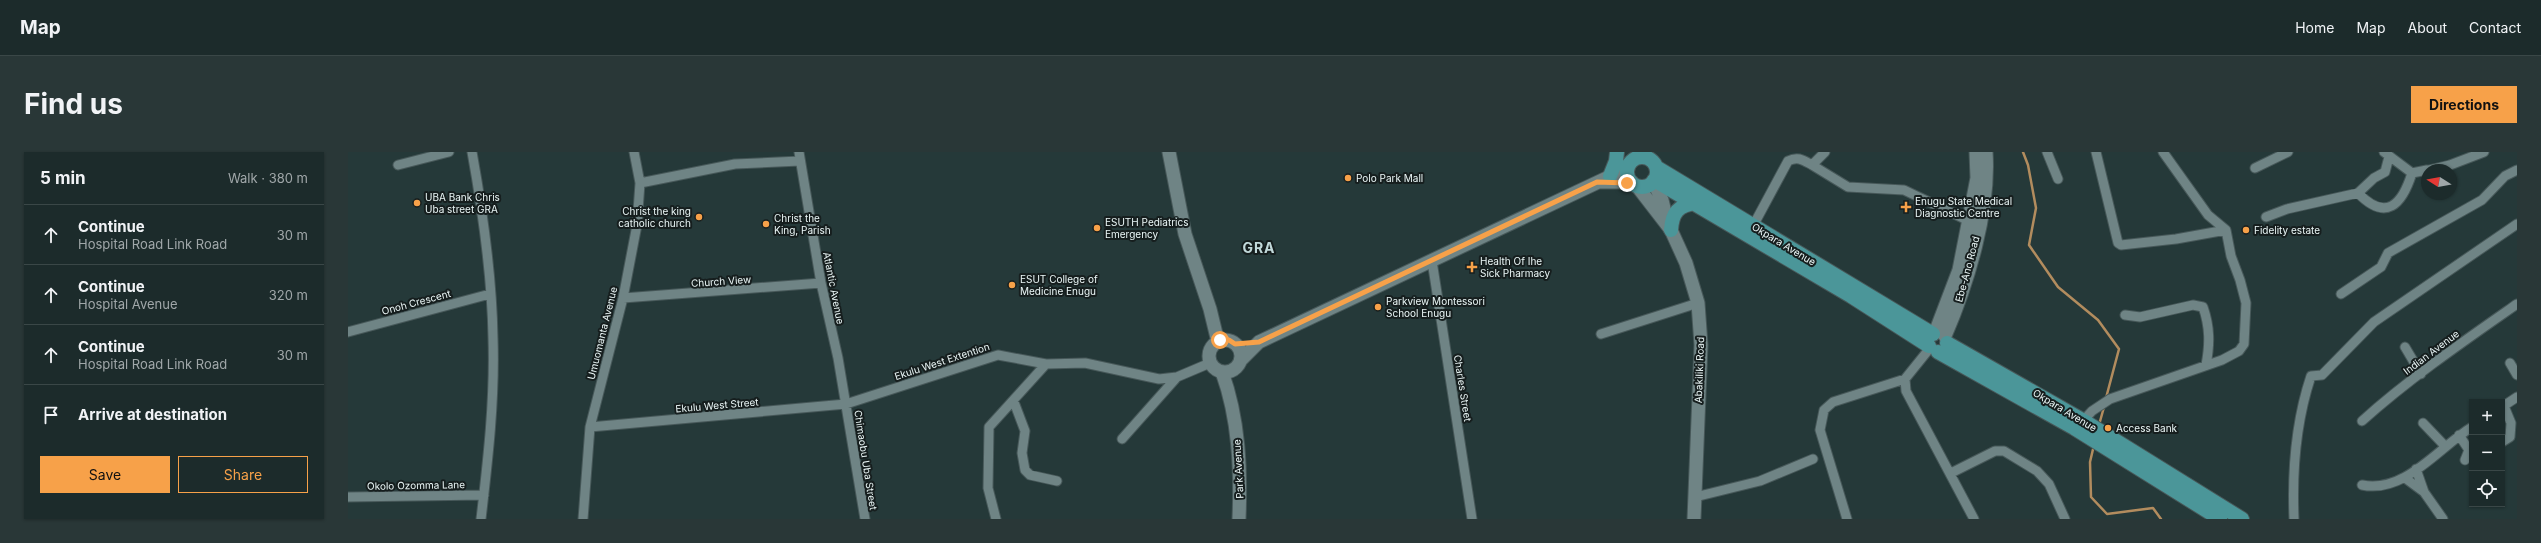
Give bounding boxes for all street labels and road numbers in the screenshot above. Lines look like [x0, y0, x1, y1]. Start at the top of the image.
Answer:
street label: Okpara Avenue [1750, 220, 1818, 268]
street label: Ebe-Ano Road [1952, 235, 1982, 303]
street label: Atlantic Avenue [821, 251, 847, 325]
street label: Church View [690, 273, 752, 289]
street label: Umuomanta Avenue [585, 285, 619, 381]
street label: Onoh Crescent [380, 287, 453, 317]
street label: Indian Avenue [2401, 327, 2461, 377]
street label: Abakiliki Road [1692, 337, 1706, 403]
street label: Ekulu West Extention [893, 340, 991, 382]
street label: Charles Street [1452, 354, 1474, 423]
street label: Okpara Avenue [2031, 386, 2099, 434]
street label: Ekulu West Street [675, 395, 760, 415]
street label: Chimaobu Uba Street [852, 409, 880, 512]
street label: Park Avenue [1230, 439, 1246, 499]
street label: Okolo Ozomma Lane [367, 478, 465, 492]

